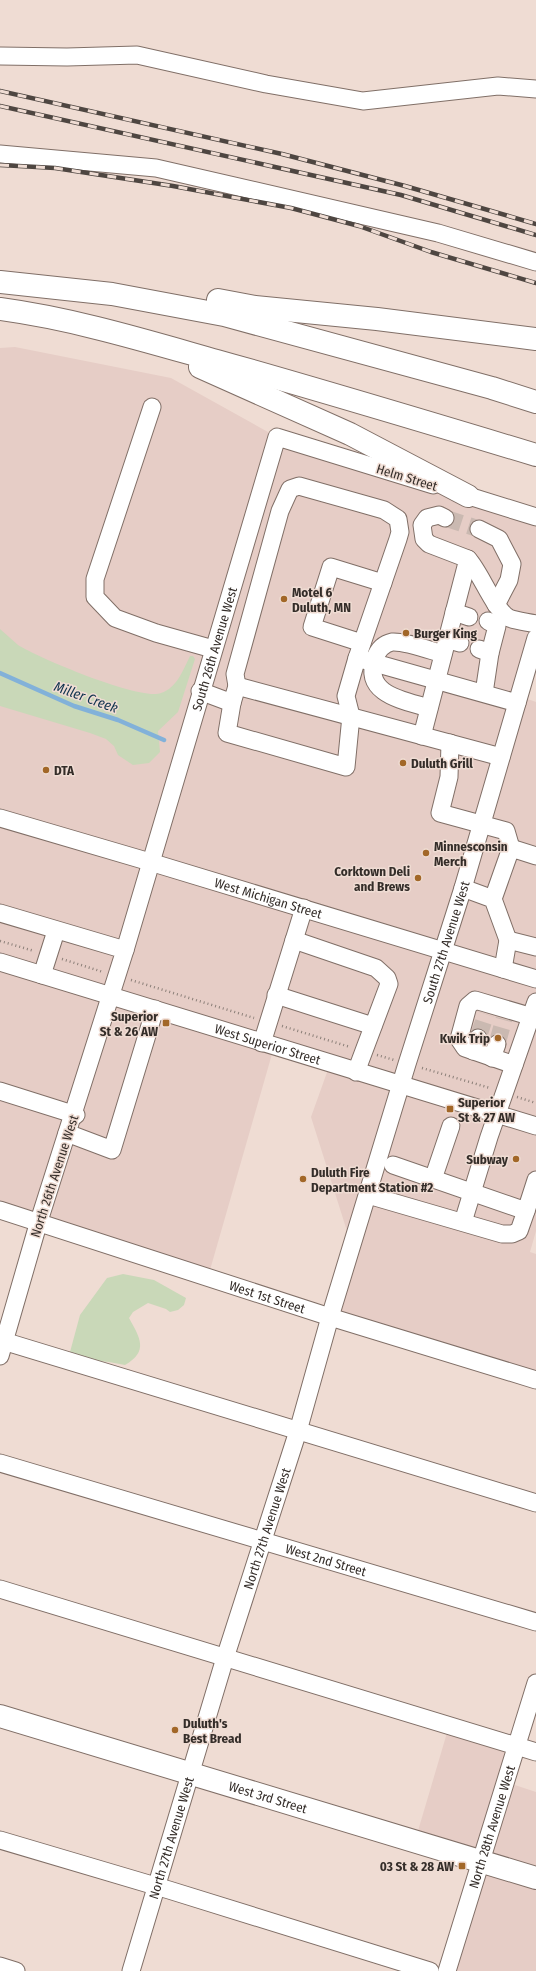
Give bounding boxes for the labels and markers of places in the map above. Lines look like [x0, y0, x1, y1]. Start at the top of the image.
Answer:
place label: Motel 6 Duluth, MN [292, 585, 351, 615]
marker: Motel 6 Duluth, MN [279, 594, 289, 604]
place label: Burger King [414, 626, 478, 641]
marker: Burger King [401, 628, 411, 638]
place label: Duluth Grill [411, 756, 473, 771]
marker: Duluth Grill [398, 758, 408, 768]
place label: DTA [54, 763, 75, 778]
marker: DTA [41, 765, 51, 775]
place label: Minnesconsin Merch [434, 839, 508, 869]
marker: Minnesconsin Merch [421, 848, 431, 858]
place label: Corktown Deli and Brews [334, 864, 410, 894]
marker: Corktown Deli and Brews [413, 873, 423, 883]
place label: Superior St & 26 AW [100, 1009, 158, 1039]
marker: Superior St & 26 AW [161, 1018, 171, 1028]
place label: Kwik Trip [440, 1031, 490, 1046]
marker: Kwik Trip [493, 1033, 503, 1043]
place label: Superior St & 27 AW [458, 1095, 515, 1125]
marker: Superior St & 27 AW [445, 1104, 455, 1114]
place label: Subway [466, 1152, 509, 1167]
marker: Subway [511, 1154, 521, 1164]
place label: Duluth Fire Department Station #2 [311, 1165, 433, 1195]
marker: Duluth Fire Department Station #2 [298, 1174, 308, 1184]
place label: Duluth's Best Bread [183, 1716, 242, 1746]
marker: Duluth's Best Bread [170, 1725, 180, 1735]
place label: 03 St & 28 AW [380, 1859, 454, 1874]
marker: 03 St & 28 AW [457, 1861, 467, 1871]

